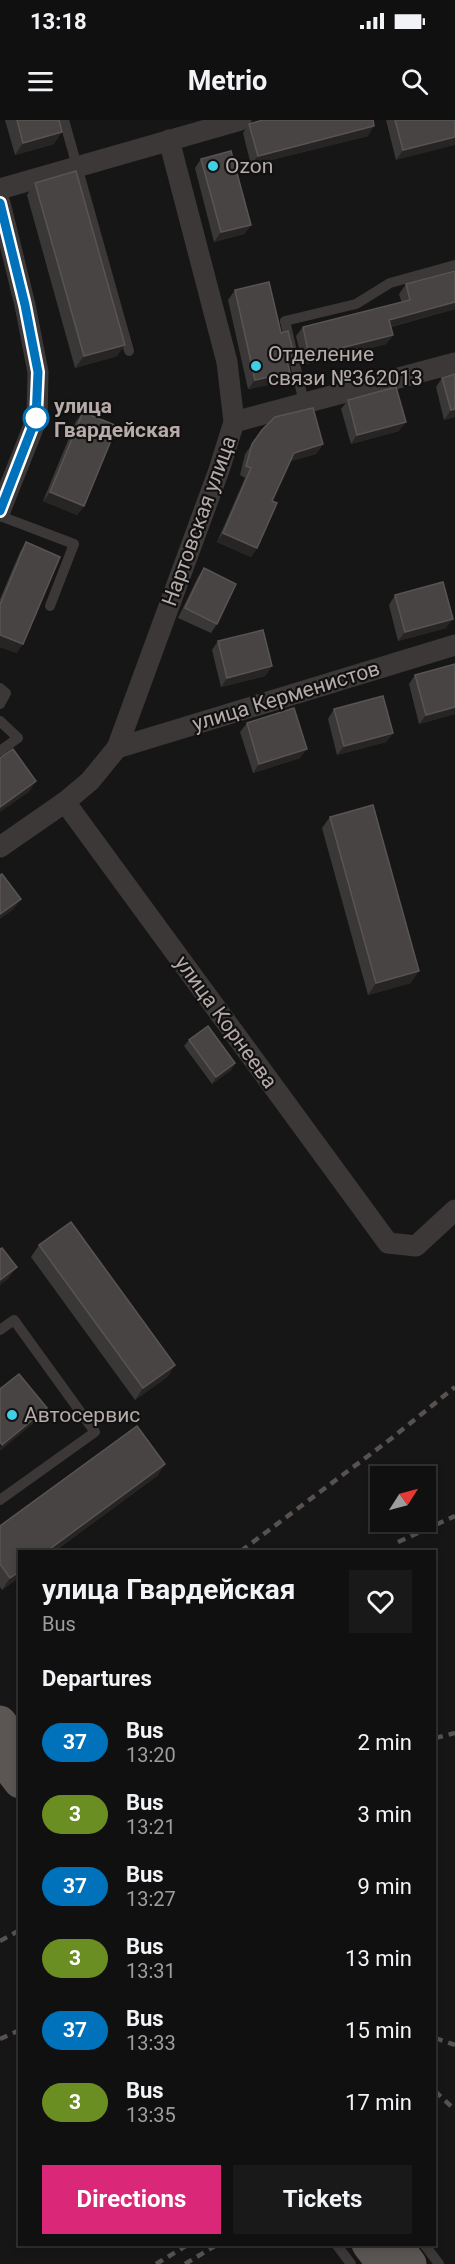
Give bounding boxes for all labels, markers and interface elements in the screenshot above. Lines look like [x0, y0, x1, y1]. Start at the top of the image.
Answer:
text: 13:18 [30, 9, 87, 34]
icon: menu [24, 65, 57, 98]
text: Metrio [188, 65, 267, 97]
icon: search [398, 65, 431, 98]
place label: Ozon [225, 154, 273, 178]
marker: Ozon [206, 159, 220, 173]
place label: Отделение связи №362013 [268, 342, 423, 390]
marker: Отделение связи №362013 [249, 359, 263, 373]
place label: улица Гвардейская [54, 394, 181, 442]
marker: улица Гвардейская [23, 405, 49, 431]
street label: Нартовская улица [157, 433, 241, 609]
street label: улица Керменистов [189, 656, 383, 736]
street label: улица Корнеева [170, 951, 282, 1093]
place label: Автосервис [24, 1403, 140, 1427]
marker: Автосервис [5, 1408, 19, 1422]
north arrow [370, 1466, 436, 1532]
map controls [370, 1466, 436, 1532]
button: heart [349, 1570, 412, 1633]
text: улица Гвардейская [42, 1573, 295, 1606]
text: Bus [42, 1612, 76, 1636]
text: Departures [42, 1666, 152, 1691]
text: Bus [126, 1718, 164, 1743]
text: 37 [63, 1730, 87, 1754]
text: 2 min [357, 1730, 412, 1755]
text: 13:20 [126, 1743, 176, 1767]
text: Bus [126, 1790, 164, 1815]
text: 3 [69, 1802, 81, 1826]
text: 3 min [357, 1802, 412, 1827]
text: 13:21 [126, 1815, 176, 1839]
text: Bus [126, 1862, 164, 1887]
text: 37 [63, 1874, 87, 1898]
text: 9 min [357, 1874, 412, 1899]
text: 13:27 [126, 1887, 176, 1911]
text: Bus [126, 1934, 164, 1959]
text: 3 [69, 1946, 81, 1970]
text: 13 min [345, 1946, 412, 1971]
text: 13:31 [126, 1959, 176, 1983]
text: Bus [126, 2006, 164, 2031]
text: 37 [63, 2018, 87, 2042]
text: 15 min [345, 2018, 412, 2043]
text: 13:33 [126, 2031, 176, 2055]
text: Bus [126, 2078, 164, 2103]
text: 3 [69, 2090, 81, 2114]
text: 17 min [345, 2090, 412, 2115]
text: 13:35 [126, 2103, 176, 2127]
button: Directions [42, 2165, 221, 2234]
button: Tickets [233, 2165, 412, 2234]

